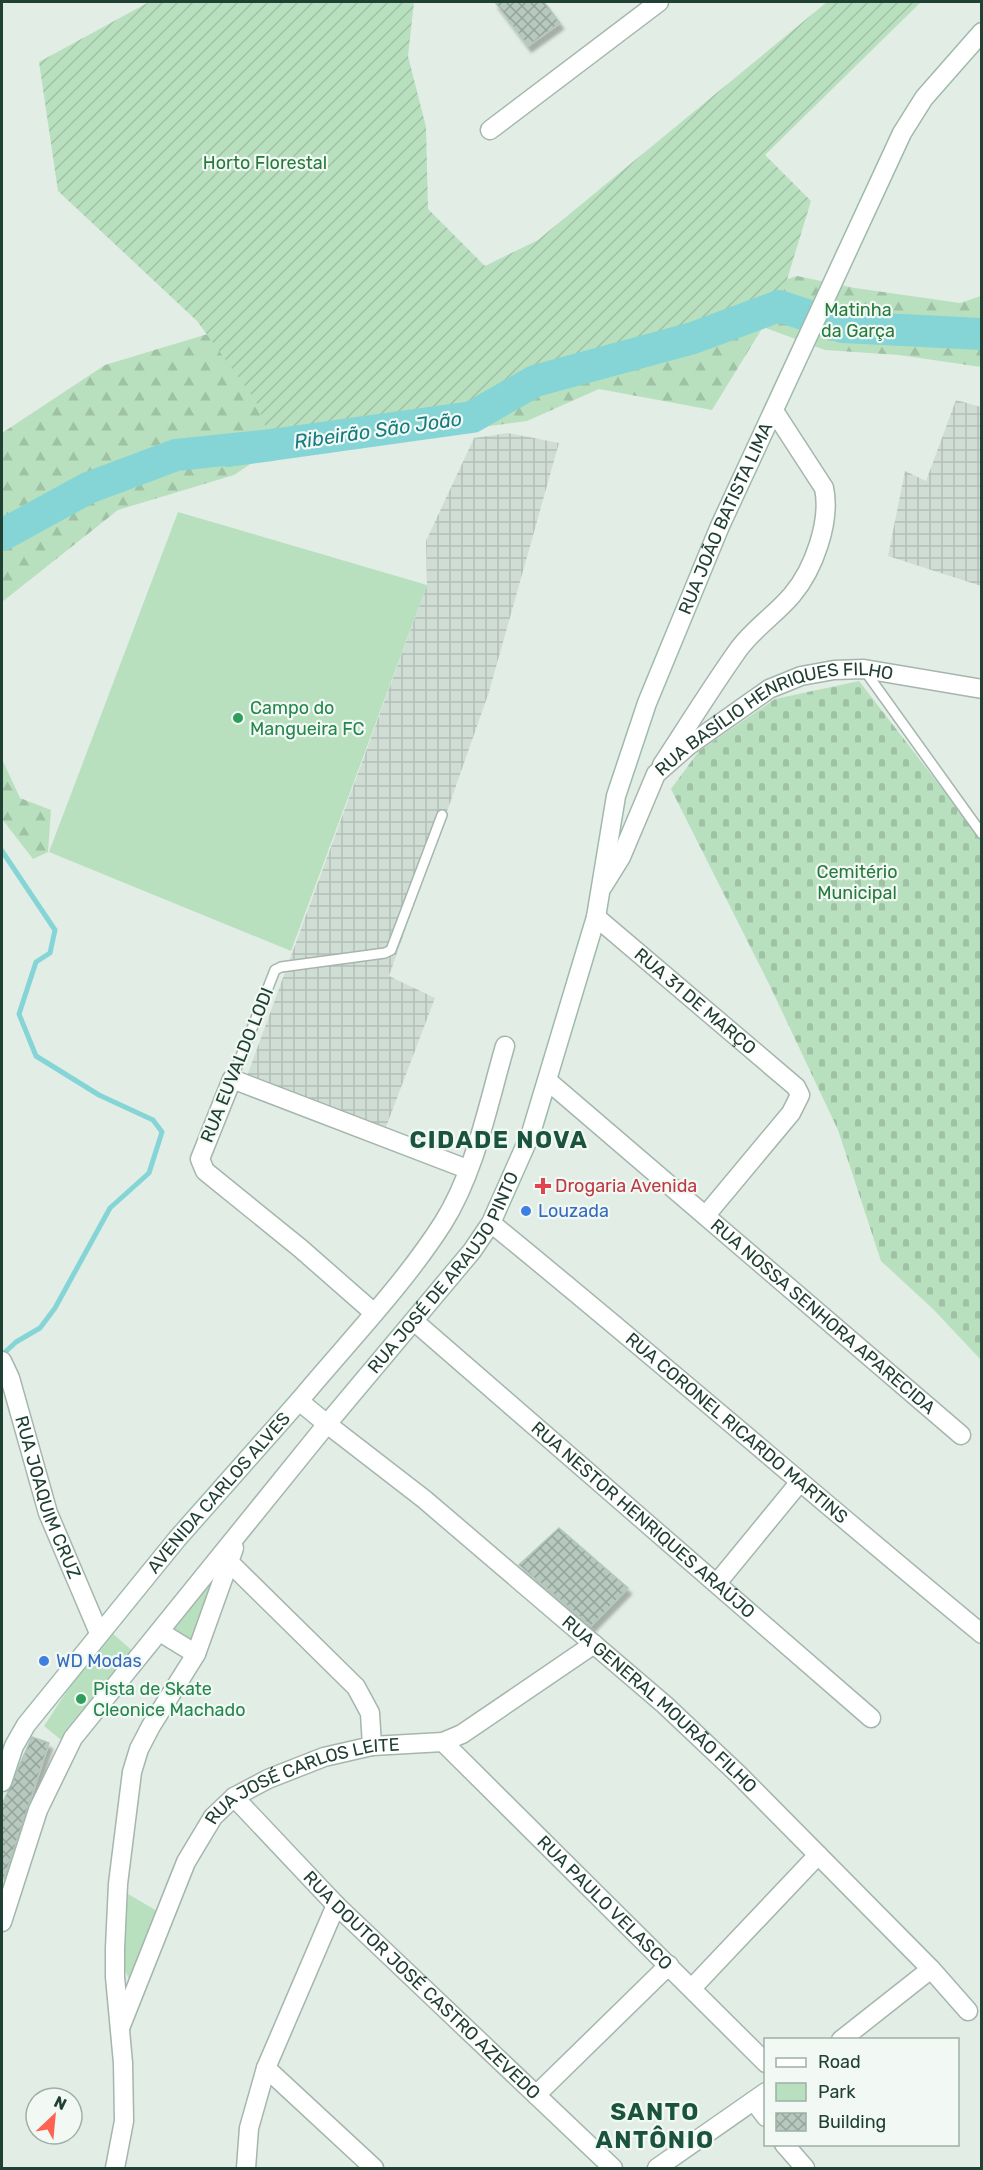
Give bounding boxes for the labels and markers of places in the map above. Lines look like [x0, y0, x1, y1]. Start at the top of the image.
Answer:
place label: Campo do Mangueira FC [250, 697, 365, 740]
marker: Campo do Mangueira FC [231, 711, 245, 725]
place label: Drogaria Avenida [555, 1175, 697, 1197]
marker: Drogaria Avenida [536, 1179, 550, 1193]
place label: Louzada [538, 1200, 609, 1222]
marker: Louzada [519, 1204, 533, 1218]
place label: WD Modas [56, 1650, 142, 1672]
marker: WD Modas [37, 1654, 51, 1668]
place label: Pista de Skate Cleonice Machado [93, 1678, 246, 1721]
marker: Pista de Skate Cleonice Machado [74, 1692, 88, 1706]

